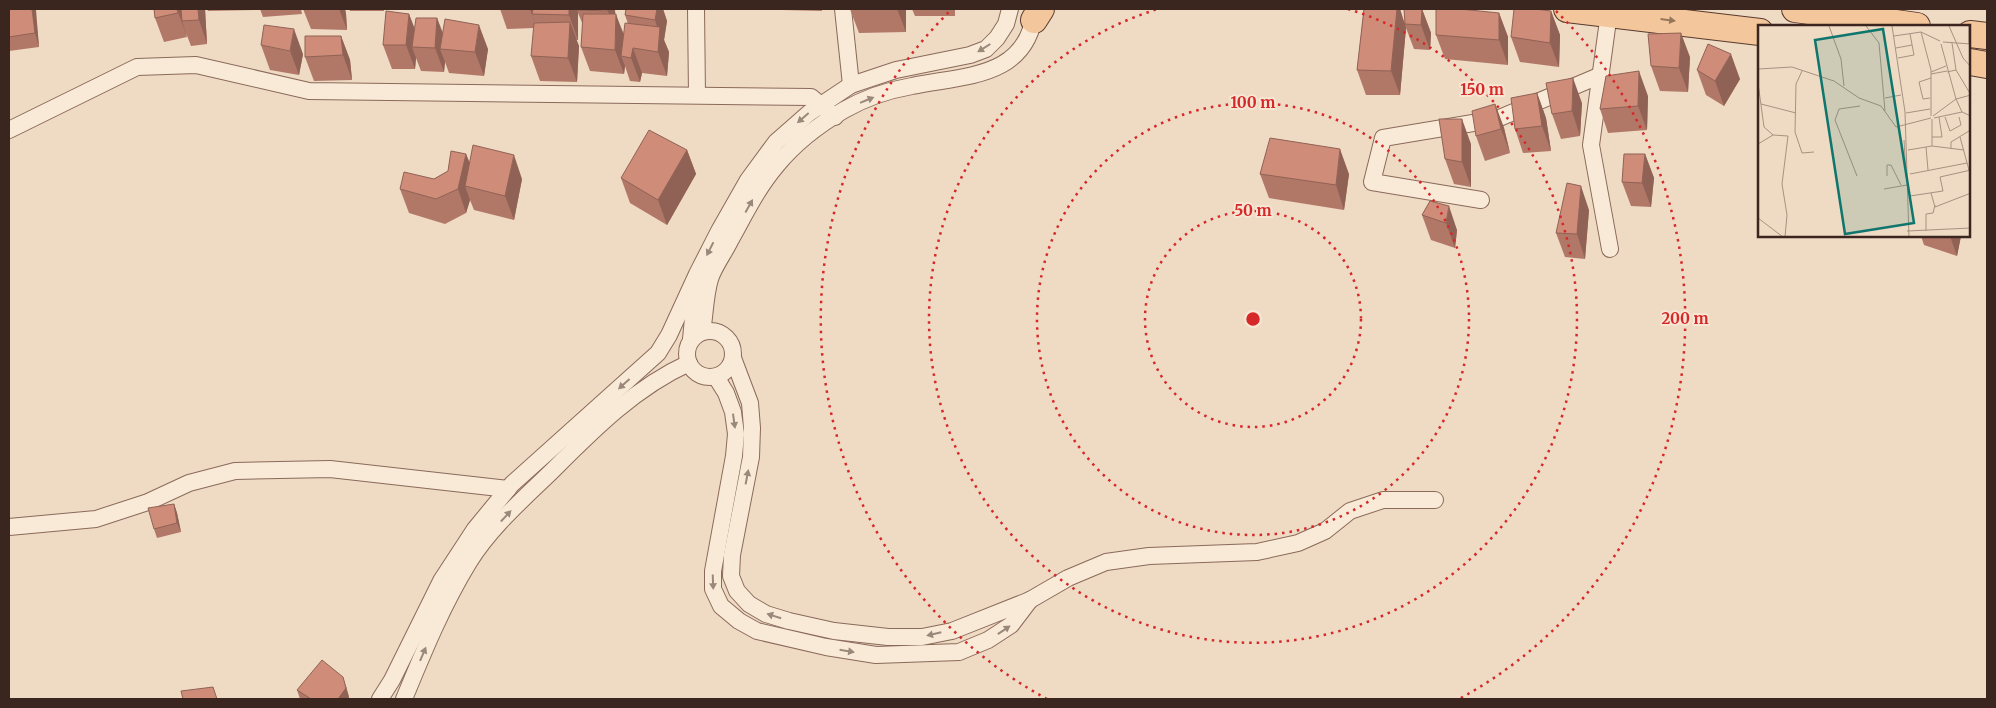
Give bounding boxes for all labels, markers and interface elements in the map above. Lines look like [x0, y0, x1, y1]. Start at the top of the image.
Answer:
one-way arrow [1660, 16, 1676, 24]
inset map [1758, 25, 1971, 238]
one-way arrow [978, 44, 991, 53]
text: 150 m [1460, 80, 1504, 99]
text: 100 m [1231, 93, 1275, 112]
one-way arrow [860, 95, 875, 103]
one-way arrow [797, 112, 809, 123]
one-way arrow [745, 200, 754, 213]
text: 50 m [1234, 201, 1272, 220]
one-way arrow [706, 242, 714, 256]
text: 200 m [1661, 309, 1709, 328]
centre of rings [1244, 310, 1262, 328]
one-way arrow [618, 378, 630, 390]
one-way arrow [730, 414, 738, 430]
one-way arrow [743, 469, 751, 485]
one-way arrow [500, 510, 512, 522]
one-way arrow [709, 574, 717, 590]
one-way arrow [767, 612, 782, 620]
one-way arrow [997, 625, 1011, 634]
one-way arrow [926, 631, 942, 639]
one-way arrow [419, 647, 427, 661]
one-way arrow [840, 647, 856, 655]

